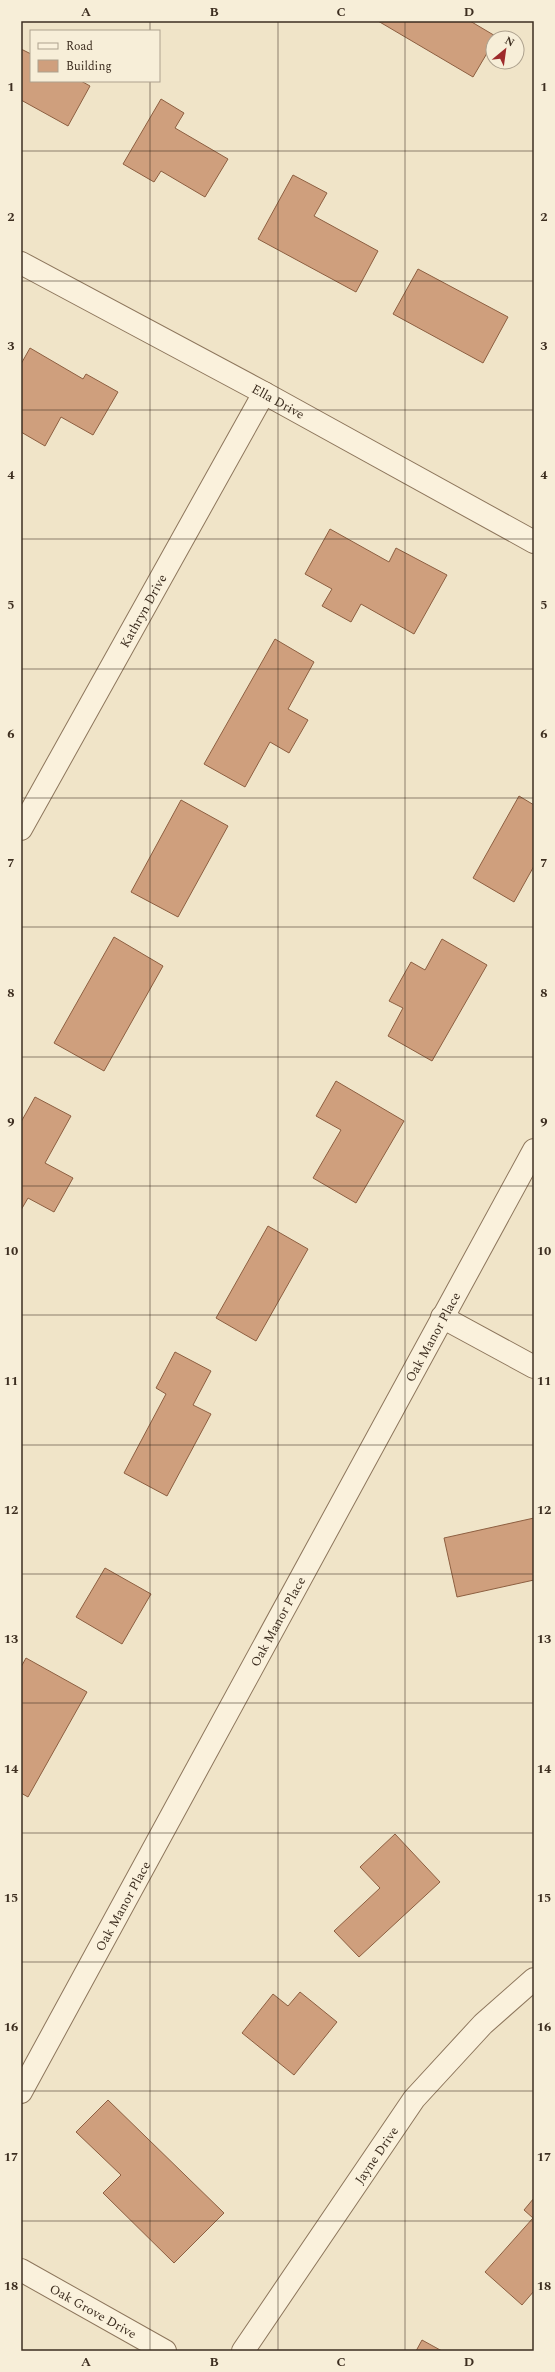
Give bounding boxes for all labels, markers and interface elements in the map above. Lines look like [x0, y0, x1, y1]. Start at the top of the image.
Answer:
text: A [81, 2, 91, 22]
text: B [209, 2, 219, 22]
text: C [336, 2, 346, 22]
text: D [464, 2, 474, 22]
legend [30, 30, 160, 82]
north arrow [485, 30, 525, 70]
text: N [502, 32, 518, 51]
text: Road [66, 37, 93, 56]
text: Building [66, 57, 112, 76]
text: 1 [7, 77, 15, 97]
text: 1 [540, 77, 548, 97]
text: 2 [7, 207, 15, 227]
text: 2 [540, 207, 548, 227]
text: 3 [7, 336, 15, 356]
text: 3 [540, 336, 548, 356]
street label: Ella Drive [248, 379, 308, 424]
text: 4 [7, 465, 15, 485]
text: 4 [540, 465, 548, 485]
street label: Kathryn Drive [115, 571, 172, 652]
text: 5 [7, 595, 15, 615]
text: 5 [540, 595, 548, 615]
text: 6 [7, 724, 15, 744]
text: 6 [540, 724, 548, 744]
text: 7 [7, 853, 15, 873]
text: 7 [540, 853, 548, 873]
text: 8 [7, 983, 15, 1003]
text: 8 [540, 983, 548, 1003]
text: 9 [7, 1112, 15, 1132]
text: 9 [540, 1112, 548, 1132]
text: 10 [4, 1241, 18, 1261]
text: 10 [537, 1241, 551, 1261]
street label: Oak Manor Place [400, 1288, 466, 1386]
text: 11 [4, 1371, 18, 1391]
text: 11 [537, 1371, 551, 1391]
text: 12 [4, 1500, 18, 1520]
text: 12 [537, 1500, 551, 1520]
street label: Oak Manor Place [245, 1573, 311, 1671]
text: 13 [4, 1629, 18, 1649]
text: 13 [537, 1629, 551, 1649]
text: 14 [4, 1759, 19, 1779]
text: 14 [537, 1759, 552, 1779]
street label: Oak Manor Place [91, 1858, 156, 1955]
text: 15 [4, 1888, 18, 1908]
text: 15 [537, 1888, 551, 1908]
text: 16 [4, 2017, 18, 2037]
text: 16 [537, 2017, 551, 2037]
street label: Jayne Drive [350, 2122, 404, 2188]
text: 17 [4, 2147, 18, 2167]
text: 17 [537, 2147, 551, 2167]
text: 18 [4, 2276, 18, 2296]
text: 18 [537, 2276, 551, 2296]
street label: Oak Grove Drive [46, 2279, 140, 2344]
text: A [81, 2352, 91, 2372]
text: B [209, 2352, 219, 2372]
text: C [336, 2352, 346, 2372]
text: D [464, 2352, 474, 2372]

